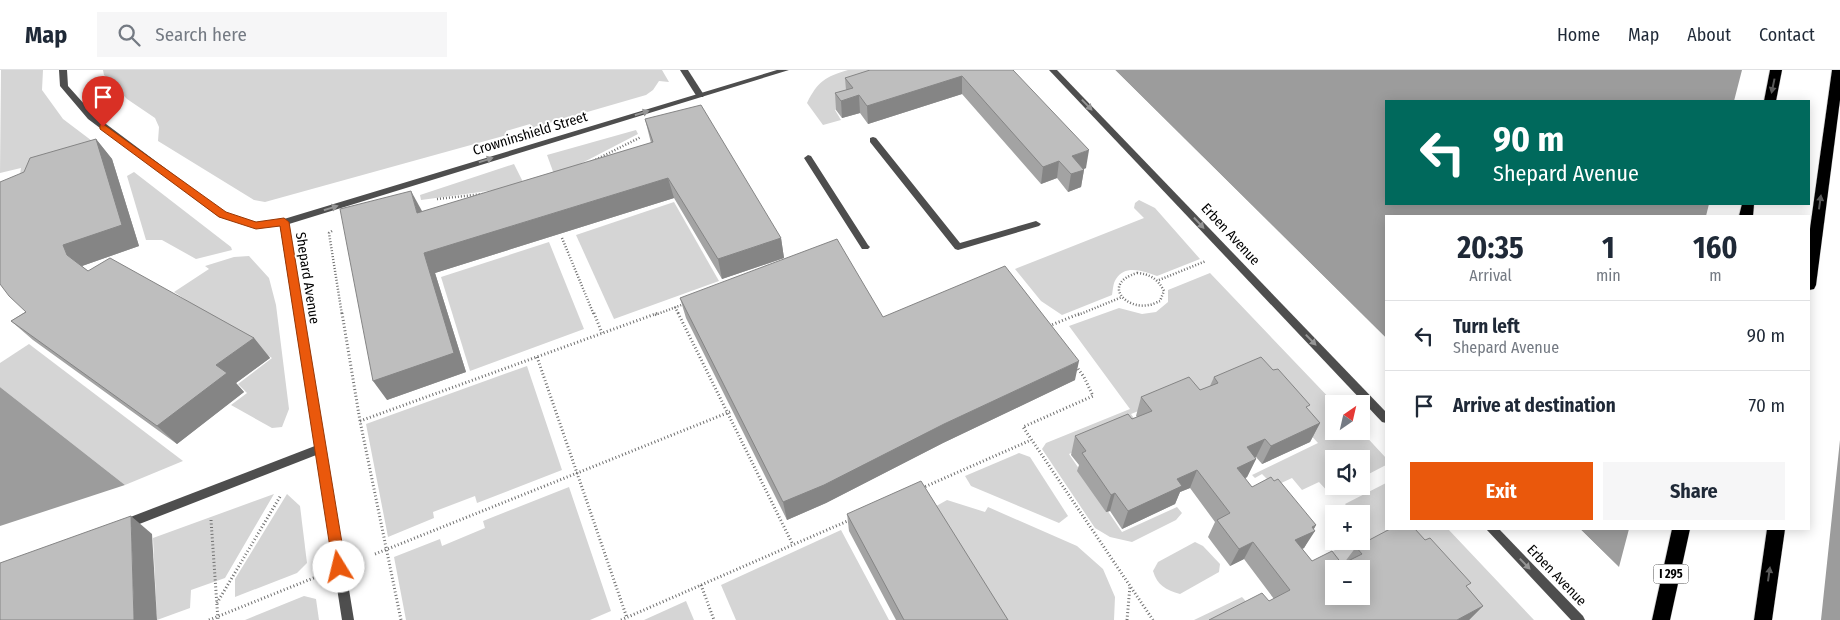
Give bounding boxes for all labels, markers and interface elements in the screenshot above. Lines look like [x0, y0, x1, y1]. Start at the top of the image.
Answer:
search box [97, 12, 447, 57]
text: Map [25, 21, 67, 49]
icon: search [115, 21, 143, 49]
text: Search here [155, 23, 247, 46]
text: Home [1557, 24, 1600, 46]
text: Map [1628, 24, 1659, 46]
text: About [1687, 24, 1731, 46]
text: Contact [1759, 24, 1815, 46]
pin [82, 76, 124, 127]
one-way arrow [1769, 78, 1777, 93]
icon: arrive [89, 83, 117, 111]
one-way arrow [1081, 99, 1093, 111]
street label: Crowninshield Street [471, 108, 590, 159]
one-way arrow [634, 109, 649, 117]
text: 90 m [1493, 118, 1564, 160]
icon: left [1410, 120, 1475, 185]
one-way arrow [479, 156, 494, 164]
text: Shepard Avenue [1493, 160, 1639, 187]
one-way arrow [1816, 194, 1824, 210]
street label: Erben Avenue [1198, 200, 1264, 269]
one-way arrow [323, 203, 338, 211]
one-way arrow [1193, 216, 1205, 228]
text: 20:35 [1457, 230, 1524, 266]
text: 1 [1602, 230, 1615, 266]
text: 160 [1693, 230, 1738, 266]
street label: Shepard Avenue [292, 231, 323, 325]
text: Arrival [1469, 266, 1512, 285]
text: min [1596, 266, 1621, 285]
text: m [1709, 266, 1722, 285]
text: Turn left [1453, 315, 1520, 338]
icon: left [1410, 322, 1438, 350]
text: 90 m [1747, 324, 1785, 347]
one-way arrow [1305, 334, 1317, 346]
text: Shepard Avenue [1453, 338, 1559, 357]
icon: arrive [1410, 392, 1438, 420]
text: Arrive at destination [1453, 394, 1616, 417]
text: 70 m [1749, 394, 1785, 417]
north arrow [1325, 395, 1370, 440]
map controls [1325, 395, 1370, 605]
button: sound [1325, 450, 1370, 495]
button: Exit [1410, 462, 1593, 520]
button: Share [1603, 462, 1785, 520]
button: + [1325, 505, 1370, 550]
position arrow [312, 540, 364, 592]
street label: Erben Avenue [1523, 541, 1590, 610]
one-way arrow [1519, 558, 1531, 570]
button: − [1325, 560, 1370, 605]
road number: I 295 [1654, 564, 1688, 584]
one-way arrow [1766, 566, 1774, 582]

